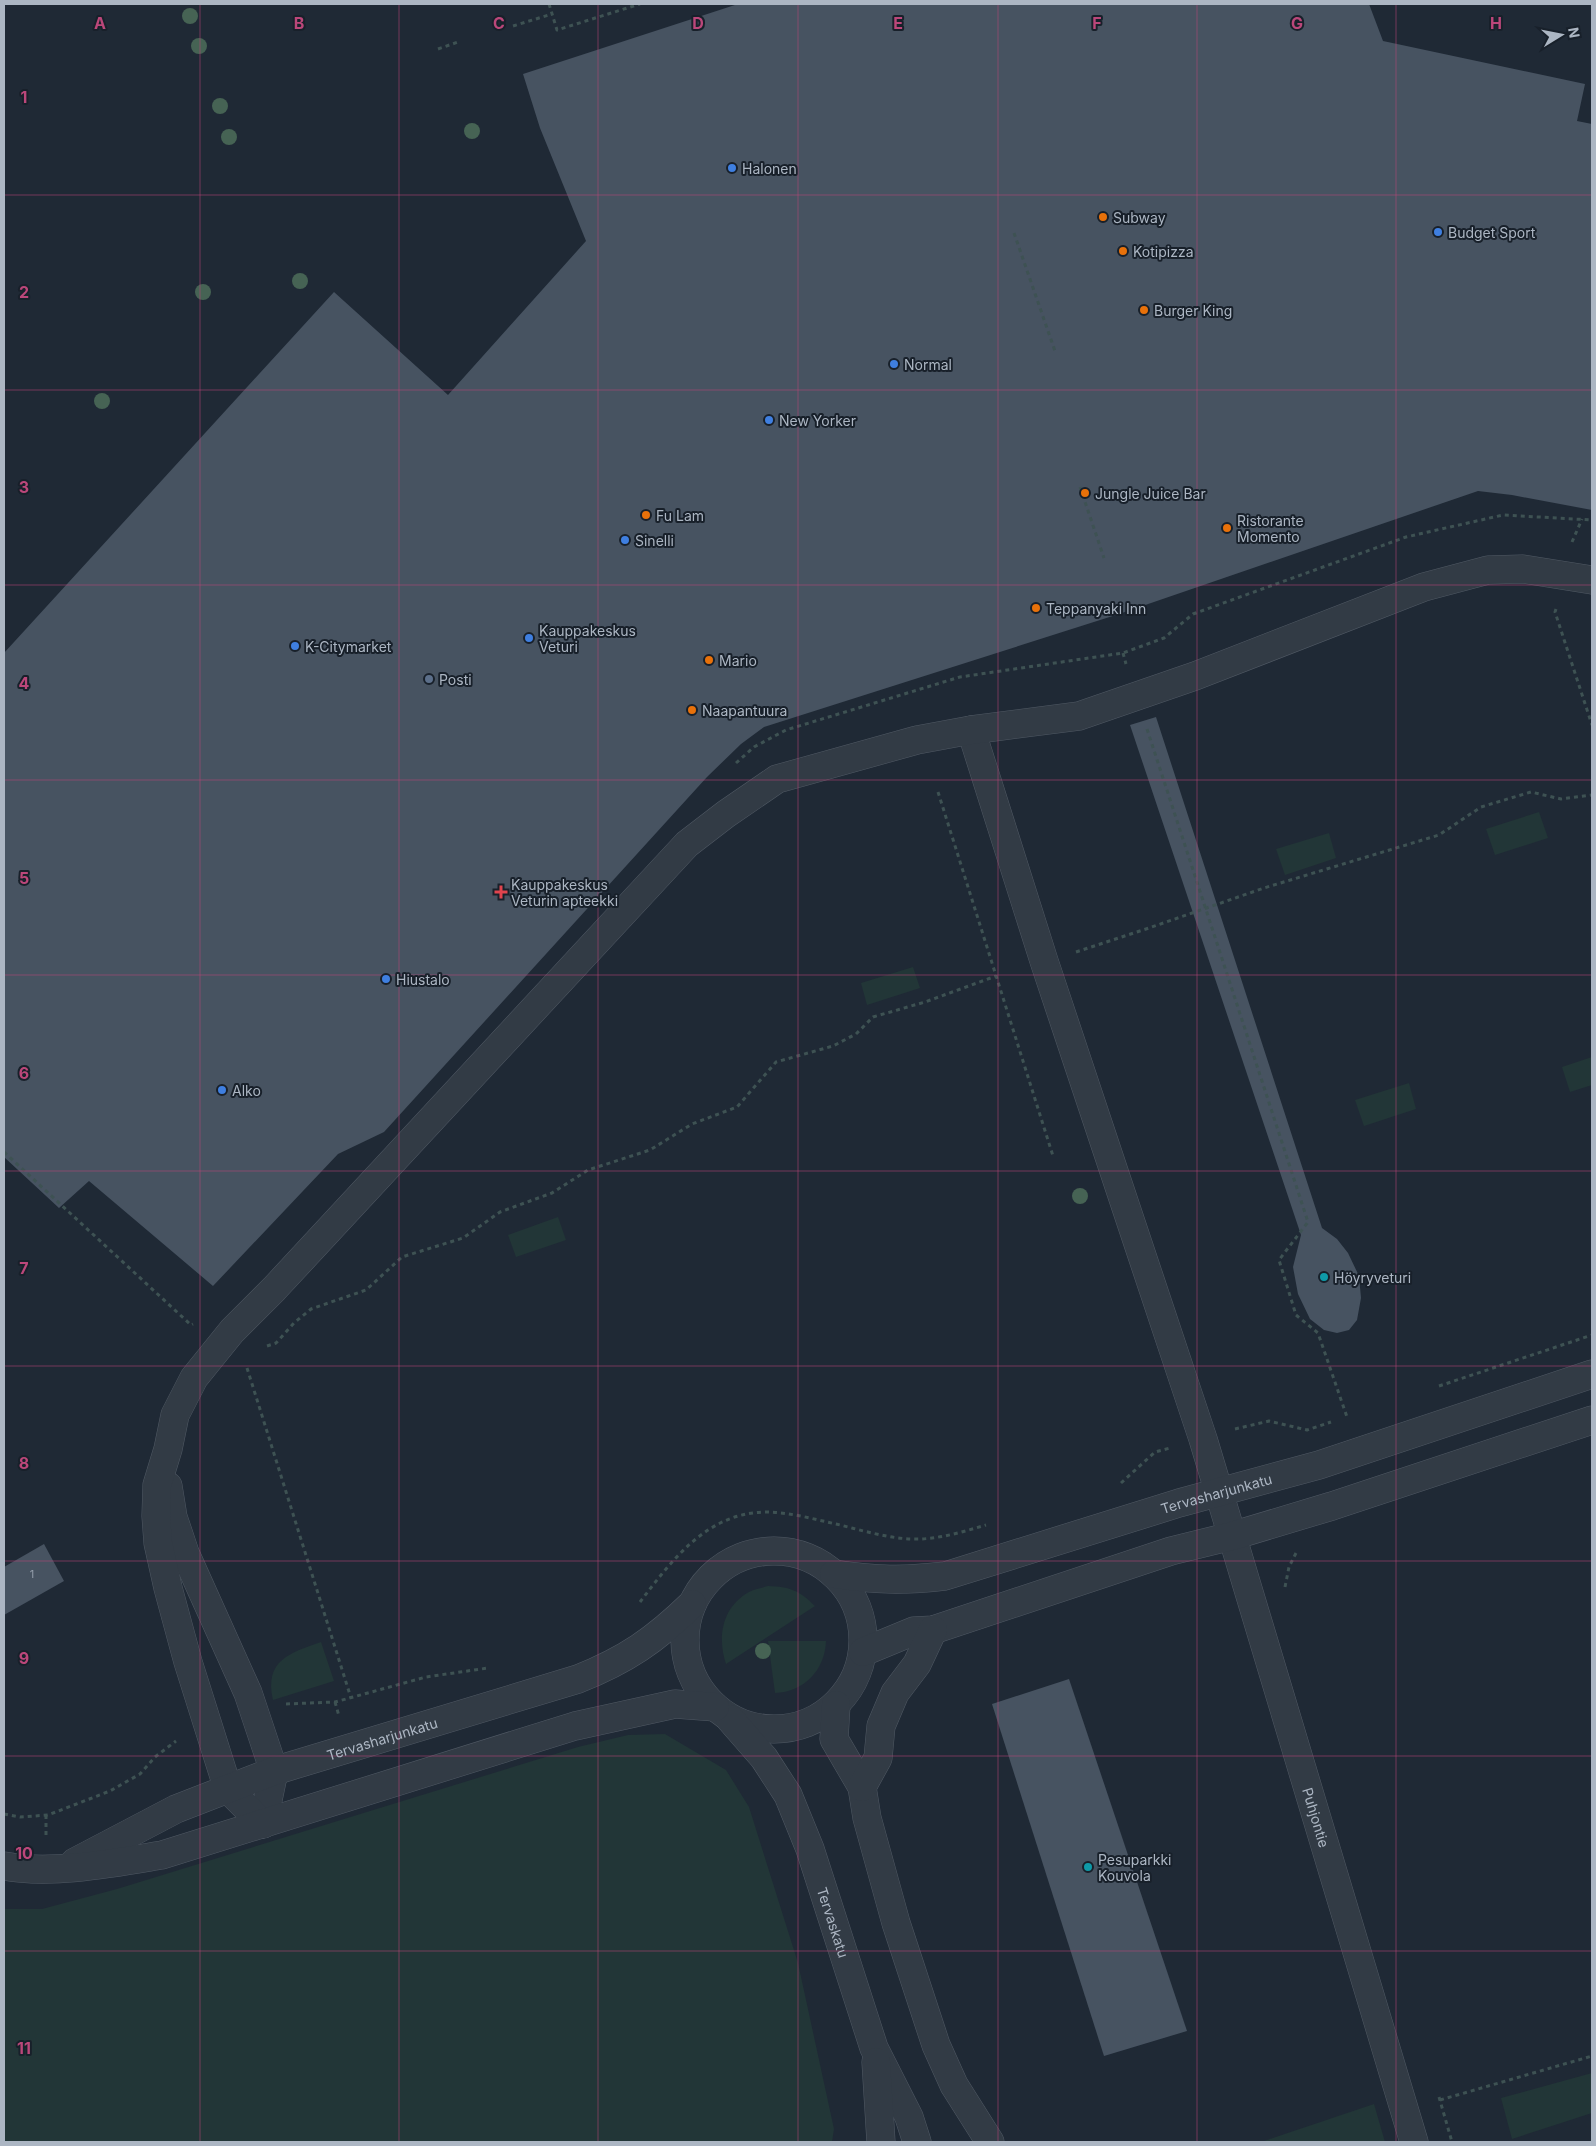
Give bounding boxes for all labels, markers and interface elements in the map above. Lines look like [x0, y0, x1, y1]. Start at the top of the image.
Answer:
north arrow [1536, 10, 1586, 60]
text: A [94, 13, 106, 33]
text: B [294, 13, 304, 33]
text: C [493, 13, 505, 33]
text: D [692, 13, 704, 33]
text: E [893, 13, 903, 33]
text: F [1092, 13, 1102, 33]
text: G [1291, 13, 1303, 33]
text: H [1490, 13, 1502, 33]
text: N [1565, 26, 1584, 39]
text: 1 [21, 87, 27, 107]
place label: Halonen [742, 160, 797, 177]
marker: Halonen [726, 162, 738, 174]
place label: Subway [1113, 209, 1166, 226]
marker: Subway [1097, 211, 1109, 223]
place label: Budget Sport [1448, 224, 1536, 241]
marker: Budget Sport [1432, 226, 1444, 238]
place label: Kotipizza [1133, 243, 1194, 260]
marker: Kotipizza [1117, 245, 1129, 257]
text: 2 [19, 282, 29, 302]
place label: Burger King [1154, 302, 1232, 319]
marker: Burger King [1138, 304, 1150, 316]
place label: Normal [904, 356, 952, 373]
marker: Normal [888, 358, 900, 370]
place label: New Yorker [779, 412, 856, 429]
marker: New Yorker [763, 414, 775, 426]
text: 3 [19, 477, 29, 497]
place label: Jungle Juice Bar [1095, 485, 1206, 502]
marker: Jungle Juice Bar [1079, 487, 1091, 499]
place label: Fu Lam [656, 507, 704, 524]
marker: Fu Lam [640, 509, 652, 521]
place label: Ristorante Momento [1237, 512, 1304, 545]
marker: Ristorante Momento [1221, 522, 1233, 534]
place label: Sinelli [635, 532, 674, 549]
marker: Sinelli [619, 534, 631, 546]
place label: Teppanyaki Inn [1046, 600, 1146, 617]
marker: Teppanyaki Inn [1030, 602, 1042, 614]
place label: Kauppakeskus Veturi [539, 622, 636, 655]
marker: Kauppakeskus Veturi [523, 632, 535, 644]
place label: K-Citymarket [305, 638, 392, 655]
marker: K-Citymarket [289, 640, 301, 652]
place label: Mario [719, 652, 757, 669]
marker: Mario [703, 654, 715, 666]
place label: Posti [439, 671, 472, 688]
text: 4 [19, 673, 30, 693]
marker: Posti [423, 673, 435, 685]
place label: Naapantuura [702, 702, 787, 719]
marker: Naapantuura [686, 704, 698, 716]
text: 5 [19, 868, 29, 888]
place label: Kauppakeskus Veturin apteekki [511, 876, 618, 909]
marker: Kauppakeskus Veturin apteekki [495, 886, 507, 898]
place label: Hiustalo [396, 971, 450, 988]
marker: Hiustalo [380, 973, 392, 985]
text: 6 [19, 1063, 29, 1083]
place label: Alko [232, 1082, 261, 1099]
marker: Alko [216, 1084, 228, 1096]
text: 7 [19, 1258, 29, 1278]
place label: Höyryveturi [1334, 1269, 1411, 1286]
marker: Höyryveturi [1318, 1271, 1330, 1283]
text: 8 [19, 1453, 29, 1473]
street label: Tervasharjunkatu [1158, 1470, 1274, 1517]
house number: 1 [30, 1567, 34, 1581]
text: 9 [19, 1648, 29, 1668]
street label: Tervasharjunkatu [325, 1714, 439, 1763]
street label: Puhjontie [1300, 1785, 1334, 1849]
text: 10 [15, 1843, 33, 1863]
place label: Pesuparkki Kouvola [1098, 1851, 1172, 1884]
marker: Pesuparkki Kouvola [1082, 1861, 1094, 1873]
street label: Tervaskatu [814, 1885, 853, 1960]
text: 11 [17, 2038, 31, 2058]

